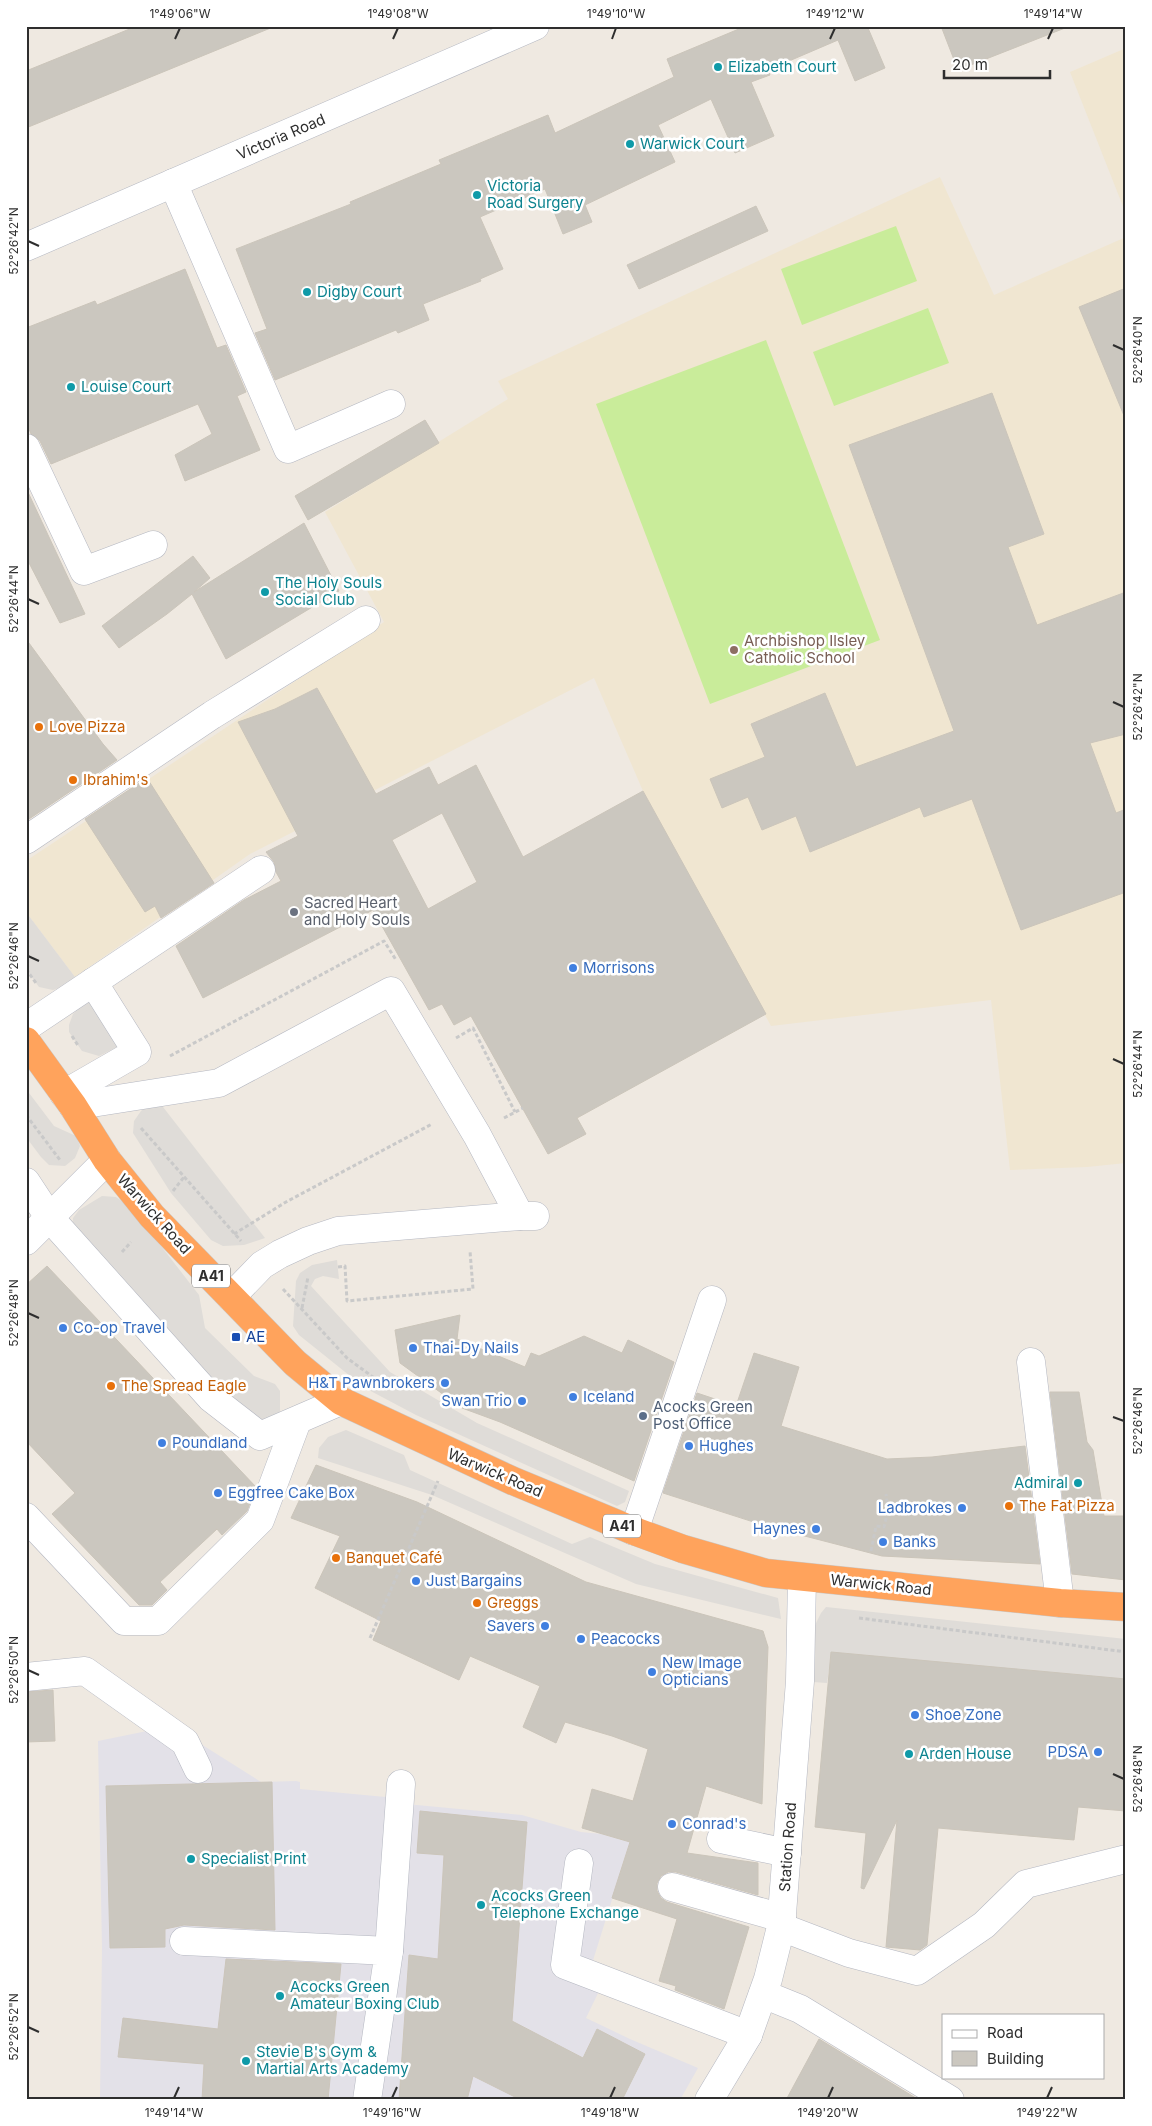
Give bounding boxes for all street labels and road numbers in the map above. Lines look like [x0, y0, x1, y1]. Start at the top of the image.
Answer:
street label: Victoria Road [234, 109, 328, 164]
street label: Warwick Road [113, 1170, 195, 1258]
road number: A41 [192, 1264, 230, 1288]
street label: Warwick Road [445, 1444, 546, 1501]
road number: A41 [603, 1514, 641, 1538]
street label: Warwick Road [830, 1570, 932, 1599]
street label: Station Road [775, 1801, 800, 1892]

